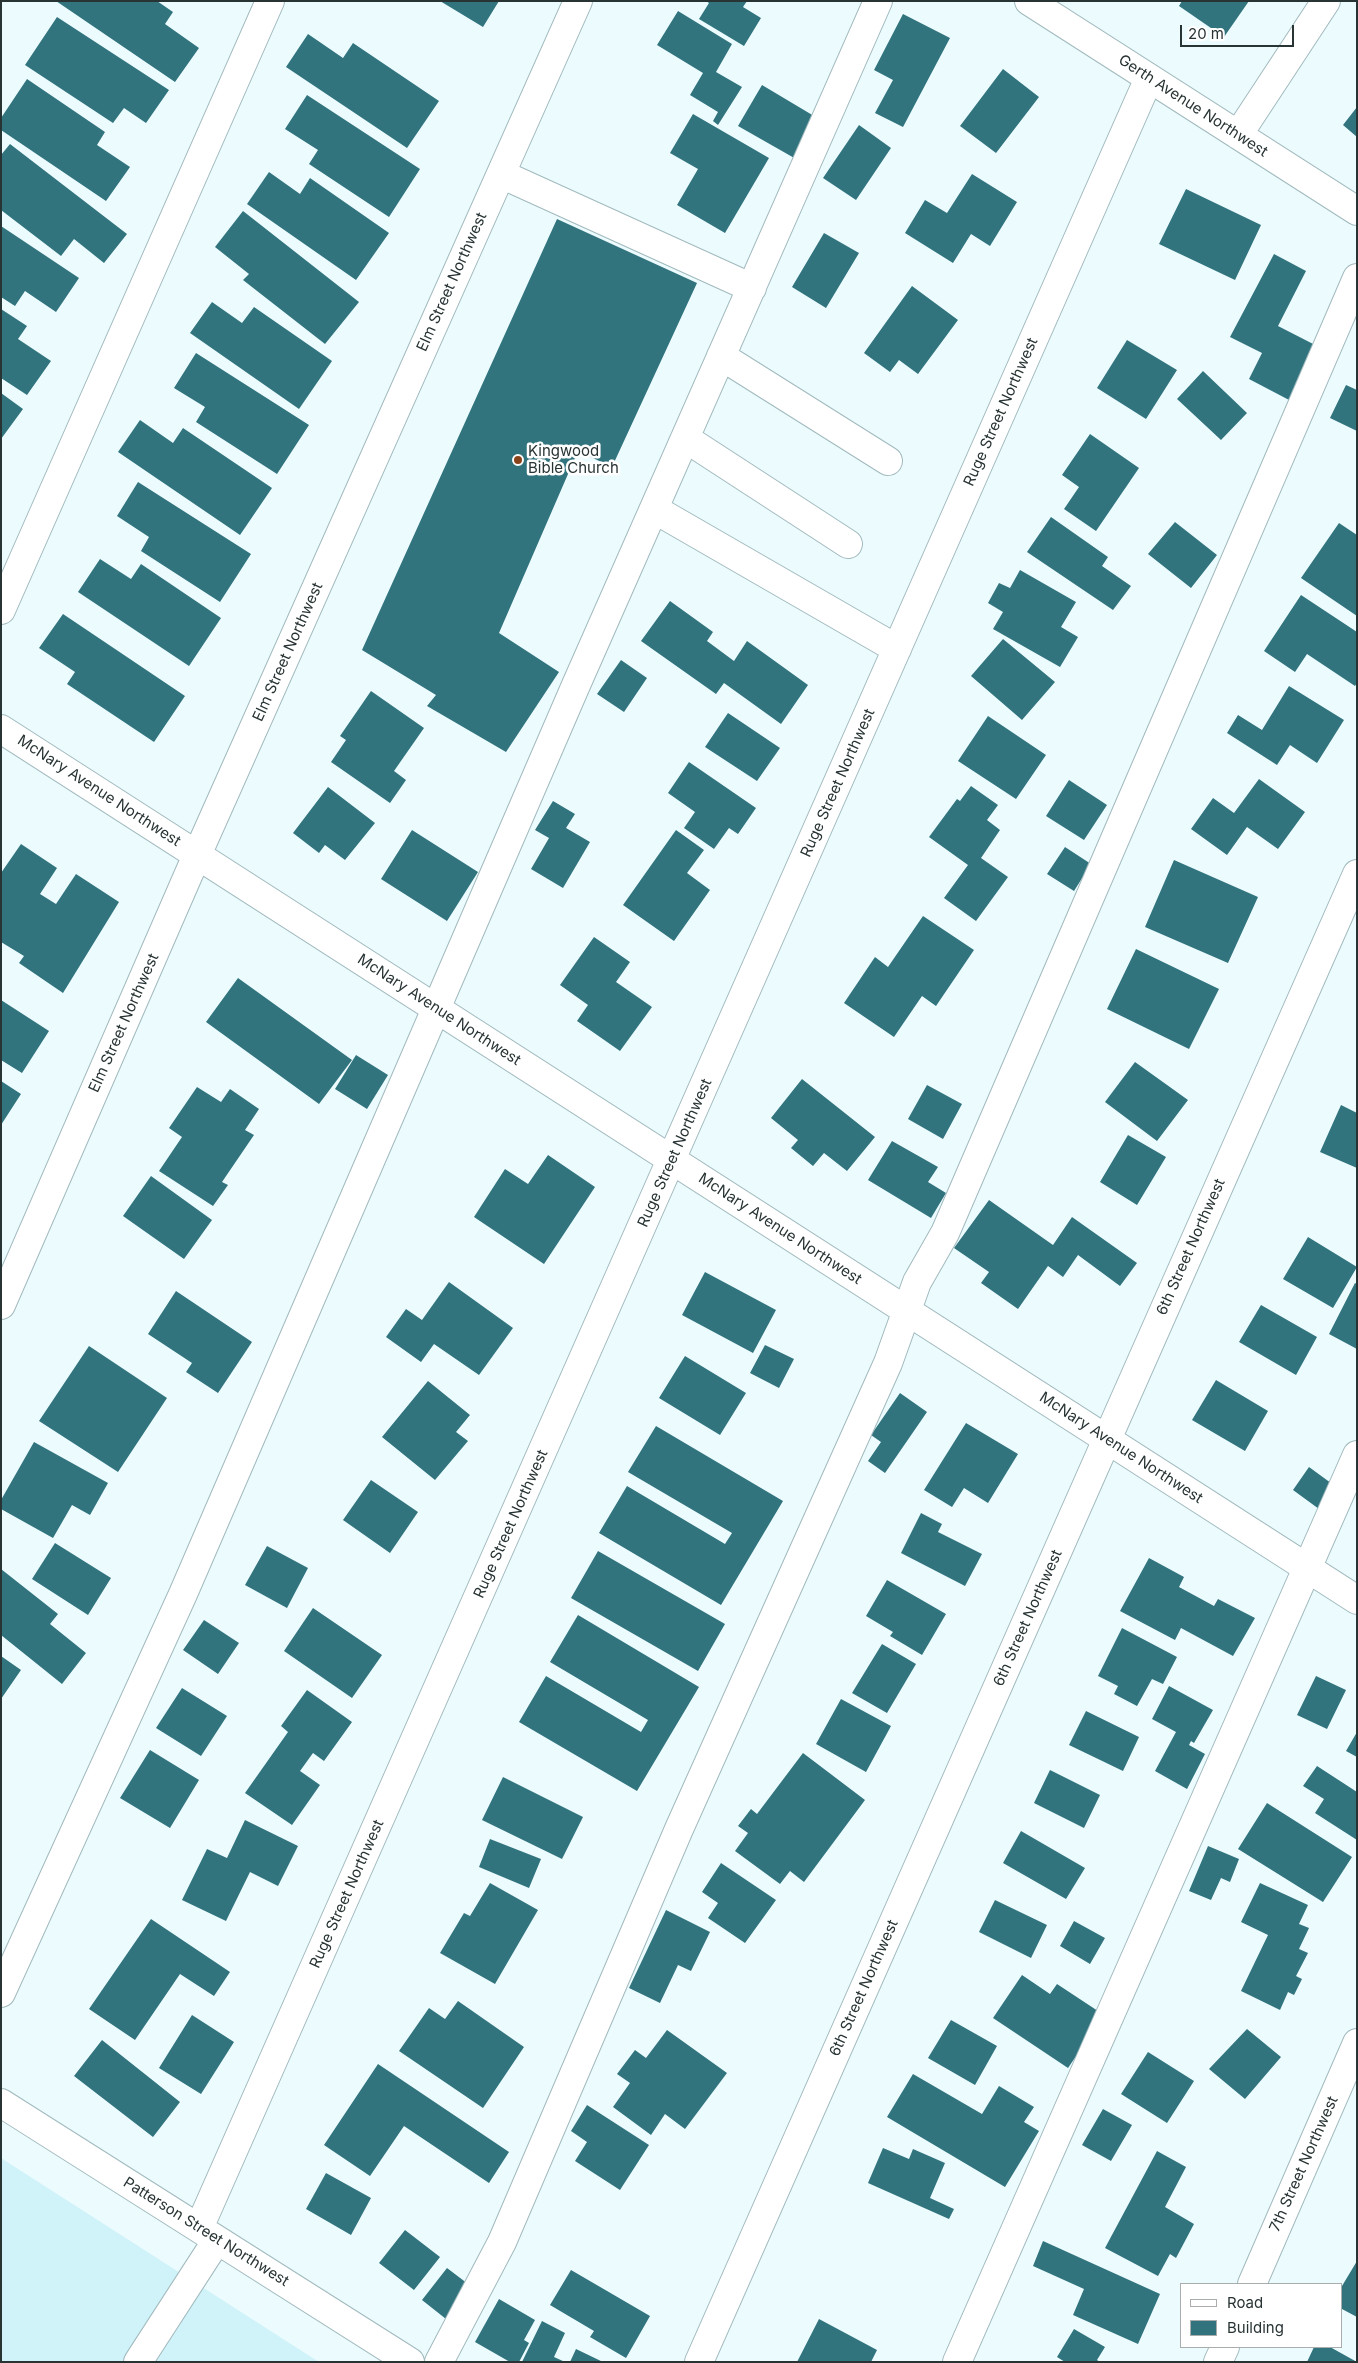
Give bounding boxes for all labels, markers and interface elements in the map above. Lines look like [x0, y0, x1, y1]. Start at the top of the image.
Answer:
scale bar [1183, 15, 1297, 47]
text: 20 m [1188, 24, 1224, 43]
street label: Gerth Avenue Northwest [1115, 51, 1271, 161]
street label: Elm Street Northwest [413, 210, 491, 354]
street label: Ruge Street Northwest [960, 335, 1042, 489]
place label: Kingwood Bible Church [528, 442, 619, 477]
marker: Kingwood Bible Church [512, 454, 524, 466]
street label: Elm Street Northwest [249, 580, 327, 724]
street label: Ruge Street Northwest [797, 706, 879, 860]
street label: McNary Avenue Northwest [14, 731, 184, 851]
street label: McNary Avenue Northwest [354, 950, 524, 1070]
street label: Elm Street Northwest [85, 951, 163, 1095]
street label: Ruge Street Northwest [634, 1076, 716, 1230]
street label: McNary Avenue Northwest [695, 1169, 865, 1289]
street label: 6th Street Northwest [1153, 1176, 1229, 1318]
street label: McNary Avenue Northwest [1036, 1388, 1206, 1508]
street label: Ruge Street Northwest [470, 1447, 552, 1601]
street label: 6th Street Northwest [990, 1547, 1066, 1689]
street label: Ruge Street Northwest [306, 1817, 388, 1971]
street label: 6th Street Northwest [826, 1917, 902, 2059]
street label: 7th Street Northwest [1266, 2093, 1342, 2235]
street label: Patterson Street Northwest [120, 2174, 292, 2290]
legend [1180, 2283, 1343, 2348]
text: Road [1227, 2293, 1263, 2312]
text: Building [1227, 2318, 1284, 2337]

